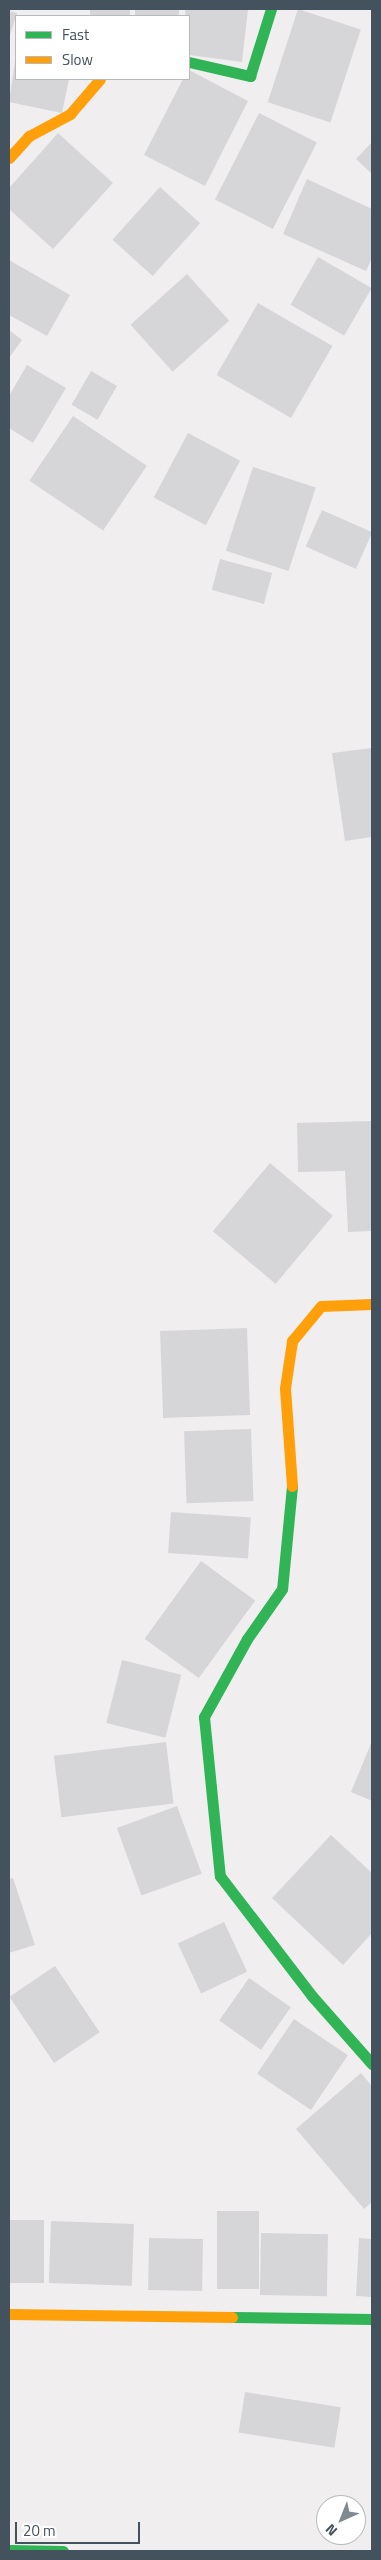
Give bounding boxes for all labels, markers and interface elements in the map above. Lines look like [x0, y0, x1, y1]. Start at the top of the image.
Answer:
legend [15, 15, 190, 80]
text: Fast [62, 23, 89, 46]
text: Slow [62, 48, 93, 71]
north arrow [316, 2495, 366, 2545]
scale bar [18, 2512, 142, 2544]
text: 20 m [23, 2519, 56, 2542]
text: N [320, 2520, 342, 2541]

